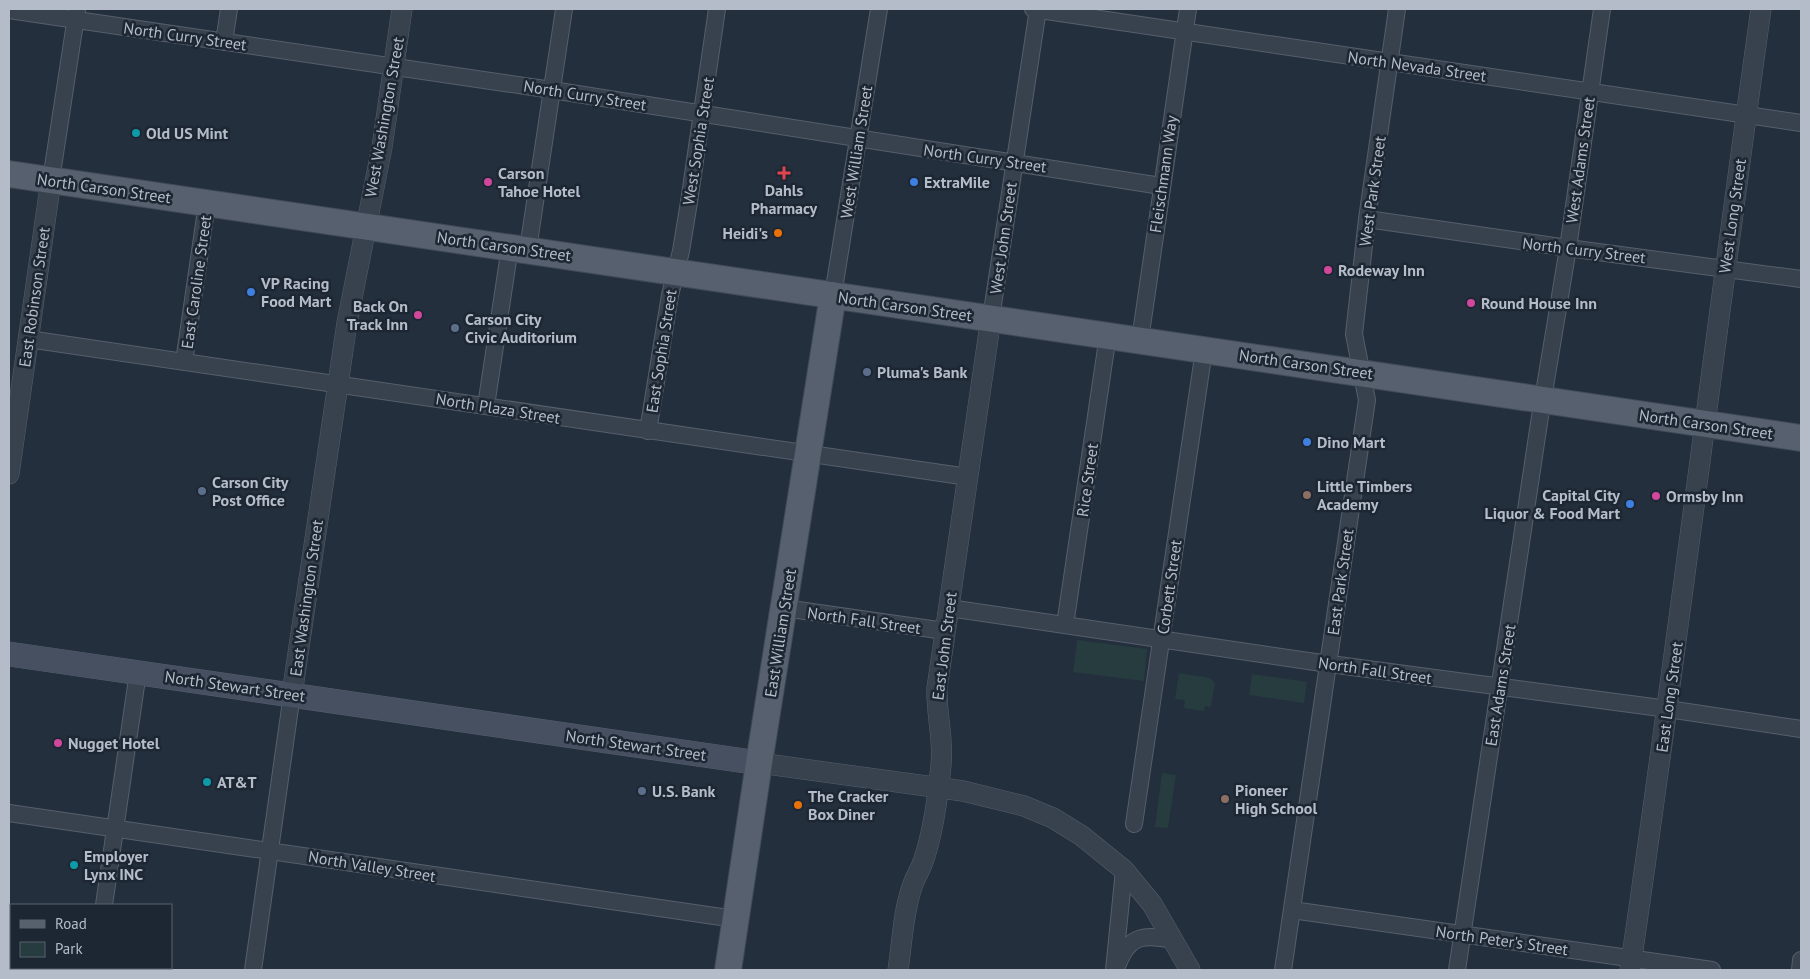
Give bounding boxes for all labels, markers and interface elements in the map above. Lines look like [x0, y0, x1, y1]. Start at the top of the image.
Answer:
street label: North Curry Street [122, 17, 248, 55]
street label: West Washington Street [360, 35, 408, 199]
street label: North Nevada Street [1346, 46, 1488, 86]
street label: North Curry Street [522, 75, 648, 115]
street label: West Sophia Street [678, 75, 718, 206]
street label: West William Street [836, 84, 876, 220]
street label: West Adams Street [1561, 95, 1599, 224]
street label: Fleischmann Way [1145, 113, 1181, 234]
place label: Old US Mint [146, 123, 228, 143]
marker: Old US Mint [130, 127, 142, 139]
street label: West Park Street [1354, 134, 1390, 247]
street label: North Curry Street [922, 139, 1048, 177]
street label: West Long Street [1714, 157, 1750, 275]
place label: Carson Tahoe Hotel [498, 163, 580, 201]
marker: Dahls Pharmacy [778, 167, 790, 179]
street label: North Carson Street [36, 169, 173, 207]
place label: ExtraMile [924, 172, 990, 192]
marker: Carson Tahoe Hotel [482, 176, 494, 188]
marker: ExtraMile [908, 176, 920, 188]
place label: Dahls Pharmacy [751, 180, 818, 218]
street label: West John Street [985, 180, 1021, 295]
street label: East Caroline Street [177, 213, 215, 350]
place label: Heidi's [723, 223, 768, 243]
street label: East Robinson Street [14, 225, 54, 368]
street label: North Carson Street [436, 227, 573, 265]
marker: Heidi's [772, 227, 784, 239]
street label: North Curry Street [1521, 233, 1647, 268]
place label: Rodeway Inn [1338, 260, 1425, 280]
marker: Rodeway Inn [1322, 264, 1334, 276]
place label: VP Racing Food Mart [260, 273, 332, 311]
marker: VP Racing Food Mart [245, 286, 257, 298]
street label: East Sophia Street [641, 287, 681, 414]
street label: North Carson Street [837, 287, 974, 325]
place label: Round House Inn [1481, 293, 1597, 313]
place label: Back On Track Inn [347, 296, 408, 334]
marker: Round House Inn [1465, 297, 1477, 309]
marker: Back On Track Inn [412, 309, 424, 321]
place label: Carson City Civic Auditorium [465, 309, 577, 347]
marker: Carson City Civic Auditorium [449, 322, 461, 334]
street label: North Carson Street [1238, 345, 1375, 383]
place label: Pluma's Bank [877, 362, 967, 382]
marker: Pluma's Bank [861, 366, 873, 378]
street label: North Plaza Street [434, 388, 562, 428]
street label: North Carson Street [1638, 405, 1775, 443]
place label: Dino Mart [1317, 432, 1386, 452]
marker: Dino Mart [1301, 436, 1313, 448]
street label: Rice Street [1072, 441, 1102, 518]
place label: Carson City Post Office [212, 472, 289, 510]
place label: Little Timbers Academy [1317, 476, 1412, 514]
marker: Carson City Post Office [196, 485, 208, 497]
place label: Capital City Liquor & Food Mart [1485, 485, 1620, 523]
place label: Ormsby Inn [1666, 486, 1743, 506]
marker: Little Timbers Academy [1301, 489, 1313, 501]
marker: Ormsby Inn [1650, 490, 1662, 502]
marker: Capital City Liquor & Food Mart [1624, 498, 1636, 510]
street label: East Washington Street [285, 518, 327, 678]
street label: East Park Street [1323, 527, 1357, 636]
street label: Corbett Street [1152, 538, 1186, 636]
street label: East William Street [760, 567, 800, 699]
street label: East John Street [927, 590, 961, 701]
street label: North Fall Street [806, 602, 923, 638]
street label: East Adams Street [1480, 622, 1520, 747]
street label: East Long Street [1651, 640, 1687, 754]
street label: North Fall Street [1317, 652, 1434, 688]
street label: North Stewart Street [164, 666, 307, 706]
street label: North Stewart Street [565, 725, 708, 765]
place label: Nugget Hotel [68, 733, 160, 753]
marker: Nugget Hotel [52, 737, 64, 749]
place label: AT&T [217, 772, 257, 792]
marker: AT&T [201, 776, 213, 788]
place label: Pioneer High School [1235, 780, 1317, 818]
place label: U.S. Bank [652, 781, 715, 801]
marker: U.S. Bank [636, 785, 648, 797]
place label: The Cracker Box Diner [808, 786, 889, 824]
marker: Pioneer High School [1219, 793, 1231, 805]
marker: The Cracker Box Diner [792, 799, 804, 811]
place label: Employer Lynx INC [84, 846, 149, 884]
street label: North Valley Street [307, 846, 438, 886]
marker: Employer Lynx INC [68, 859, 80, 871]
legend [10, 904, 172, 969]
text: Road [55, 914, 87, 933]
street label: North Peter's Street [1435, 921, 1570, 959]
text: Park [55, 939, 83, 958]

